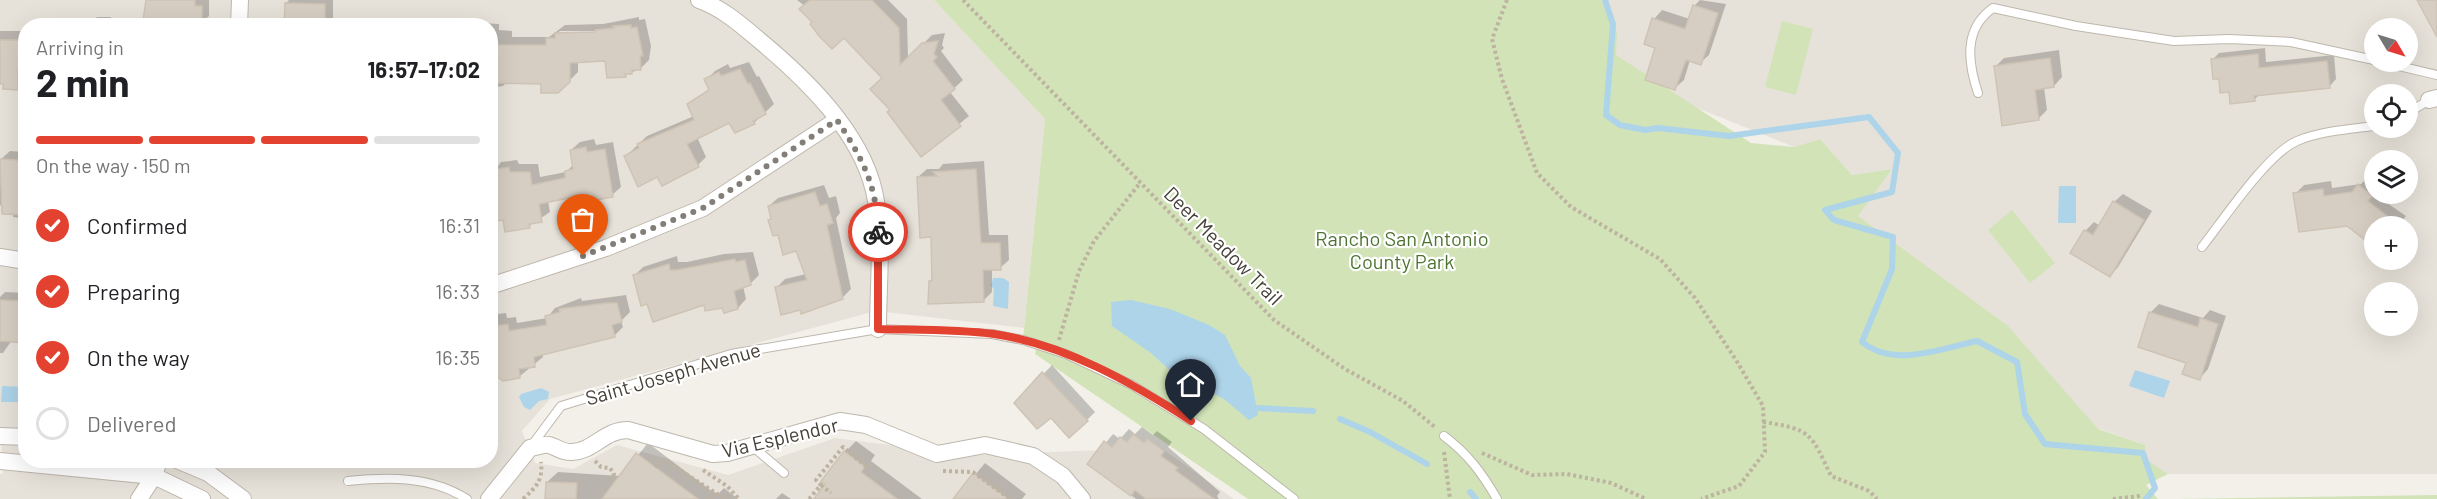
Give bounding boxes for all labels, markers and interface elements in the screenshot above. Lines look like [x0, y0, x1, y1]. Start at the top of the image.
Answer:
north arrow [2364, 18, 2418, 72]
map controls [2364, 18, 2418, 336]
text: Arriving in [36, 35, 124, 59]
text: 16:57–17:02 [368, 56, 480, 82]
text: 2 min [36, 58, 129, 105]
button: locate [2364, 84, 2418, 138]
button: layers [2364, 150, 2418, 204]
text: On the way · 150 m [36, 153, 191, 177]
street label: Deer Meadow Trail [1160, 181, 1288, 309]
pin [557, 194, 608, 256]
courier [848, 202, 908, 262]
icon: bag [566, 203, 599, 236]
icon: check [36, 209, 69, 242]
text: Confirmed [87, 212, 187, 238]
text: 16:31 [439, 213, 480, 237]
icon: bike [862, 216, 895, 249]
button: + [2364, 216, 2418, 270]
park label: Rancho San Antonio County Park [1315, 226, 1489, 273]
icon: check [36, 275, 69, 308]
text: Preparing [87, 278, 180, 304]
text: 16:33 [435, 279, 480, 303]
button: − [2364, 282, 2418, 336]
street label: Saint Joseph Avenue [582, 337, 763, 410]
icon: check [36, 341, 69, 374]
text: On the way [87, 344, 190, 370]
text: 16:35 [435, 345, 480, 369]
pin [1165, 359, 1216, 421]
icon: home [1174, 368, 1207, 401]
text: Delivered [87, 410, 176, 436]
street label: Via Esplendor [719, 412, 840, 462]

